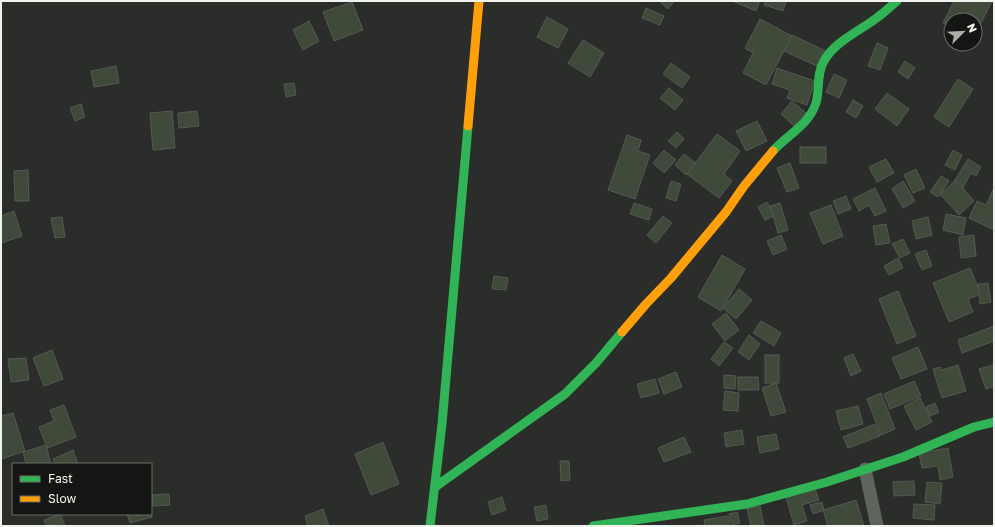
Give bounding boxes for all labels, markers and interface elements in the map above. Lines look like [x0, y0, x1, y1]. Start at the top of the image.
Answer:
north arrow [943, 12, 983, 52]
text: N [965, 21, 980, 34]
legend [12, 463, 152, 515]
text: Fast [48, 471, 73, 486]
text: Slow [48, 491, 76, 506]

